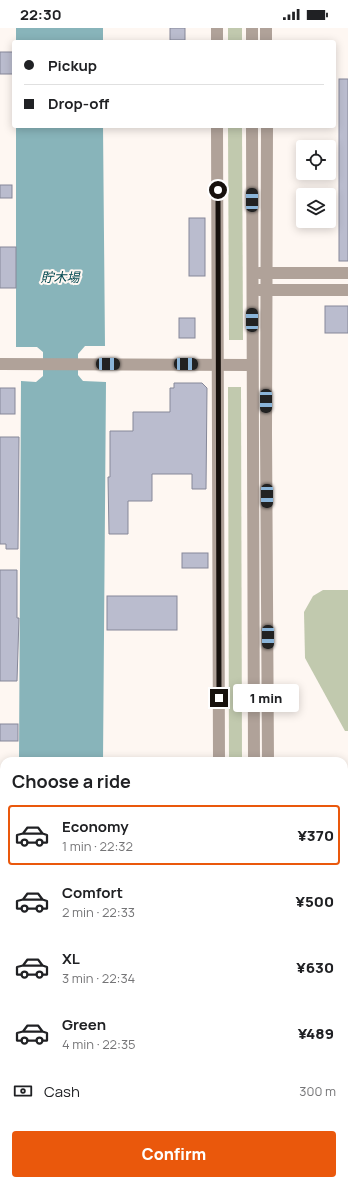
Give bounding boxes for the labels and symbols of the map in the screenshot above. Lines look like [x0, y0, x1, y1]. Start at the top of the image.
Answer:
route start [209, 181, 227, 199]
car [246, 188, 258, 212]
water label: 貯木場 [40, 268, 81, 286]
car [246, 308, 258, 332]
car [96, 358, 120, 370]
car [174, 358, 198, 370]
car [260, 389, 272, 413]
car [261, 484, 273, 508]
car [262, 625, 274, 649]
callout: 1 min [233, 684, 299, 712]
route end [210, 689, 228, 707]

